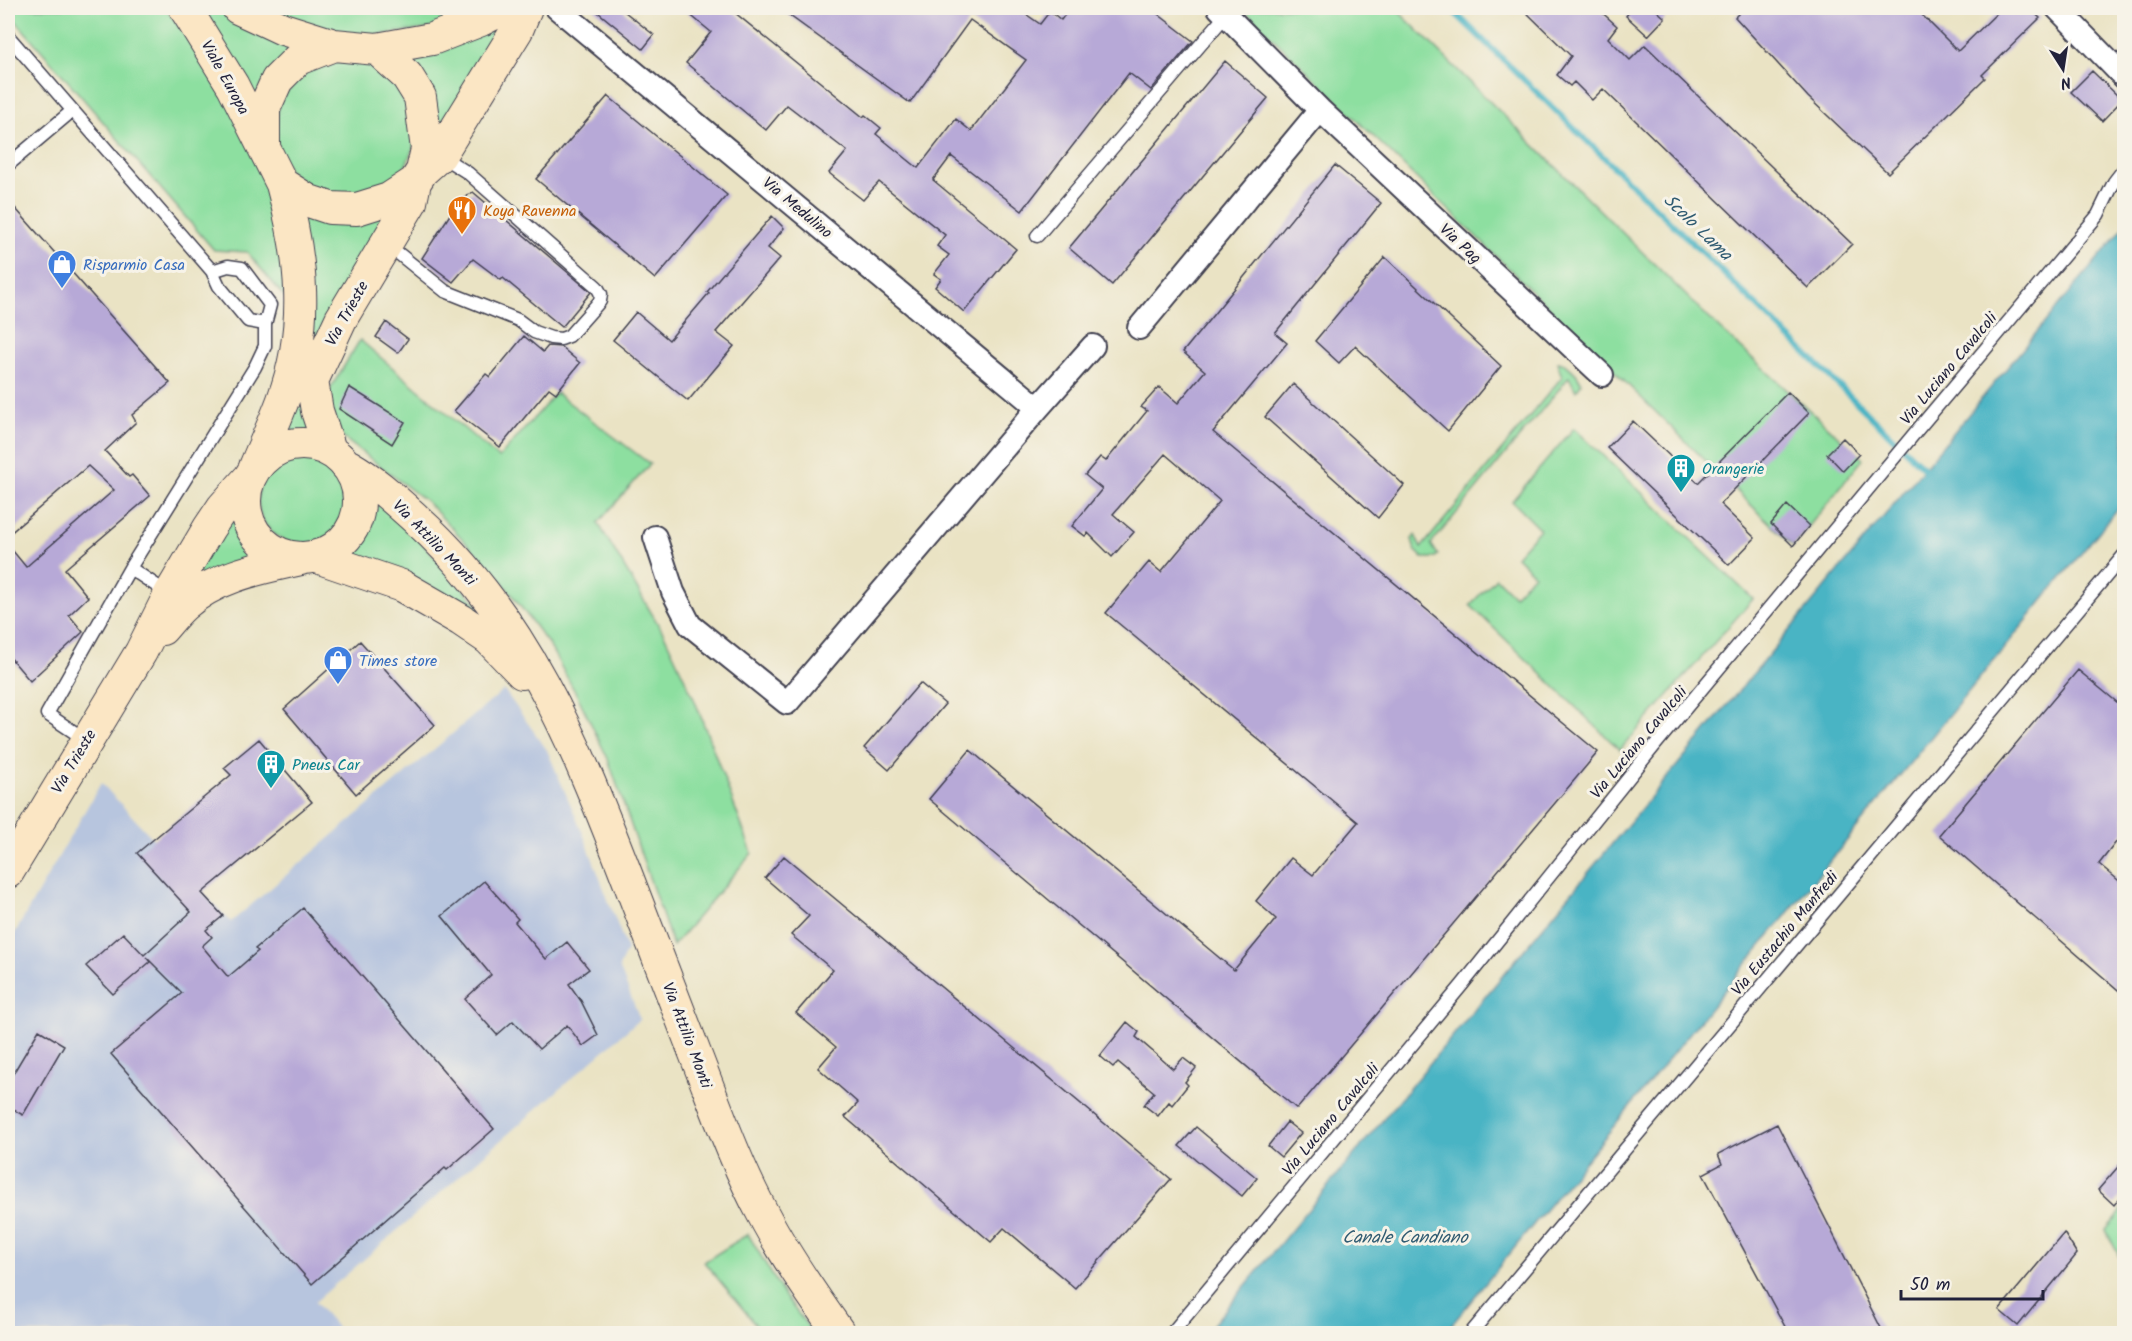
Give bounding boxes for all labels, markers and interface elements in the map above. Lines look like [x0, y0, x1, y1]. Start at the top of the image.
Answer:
street label: Viale Europa [194, 36, 256, 120]
north arrow [2033, 39, 2093, 99]
text: N [2058, 69, 2073, 95]
street label: Via Medulino [756, 171, 838, 245]
water label: Scolo Lama [1656, 188, 1739, 270]
restaurant icon: Koya Ravenna [446, 194, 478, 236]
place label: Koya Ravenna [483, 199, 577, 224]
street label: Via Pag [1433, 218, 1487, 270]
shop icon: Risparmio Casa [46, 248, 78, 290]
place label: Risparmio Casa [83, 253, 185, 278]
street label: Via Trieste [319, 276, 376, 351]
street label: Via Luciano Cavalcoli [1894, 306, 2005, 431]
building icon: Orangerie [1665, 452, 1697, 494]
place label: Orangerie [1702, 457, 1764, 482]
street label: Via Attilio Monti [386, 494, 483, 593]
shop icon: Times store [322, 644, 354, 686]
place label: Times store [359, 649, 437, 674]
street label: Via Luciano Cavalcoli [1584, 680, 1695, 805]
street label: Via Trieste [45, 725, 103, 799]
building icon: Pneus Car [255, 748, 287, 790]
place label: Pneus Car [292, 753, 361, 778]
street label: Via Eustachio Manfredi [1725, 865, 1846, 1002]
street label: Via Attilio Monti [655, 979, 719, 1093]
street label: Via Luciano Cavalcoli [1276, 1057, 1387, 1182]
water label: Canale Candiano [1342, 1224, 1469, 1253]
scale bar [1901, 1263, 2044, 1301]
text: 50 m [1910, 1271, 1950, 1300]

